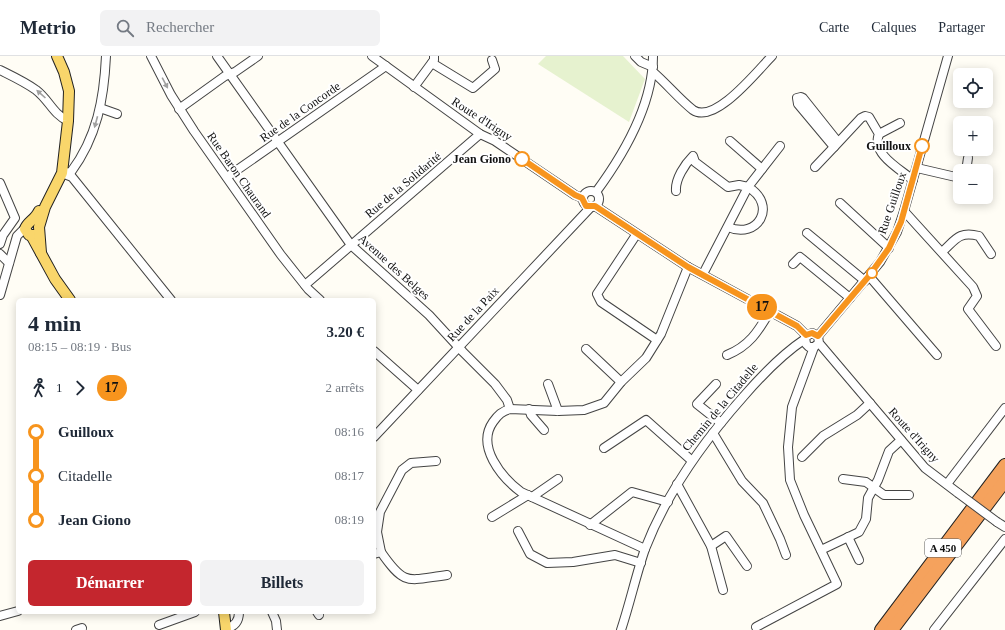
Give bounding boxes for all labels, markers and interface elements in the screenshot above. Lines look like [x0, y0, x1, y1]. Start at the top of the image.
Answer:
search box [100, 10, 380, 46]
text: Metrio [20, 17, 76, 38]
icon: search [114, 17, 136, 39]
text: Rechercher [146, 19, 214, 35]
text: Carte [819, 20, 849, 35]
text: Calques [871, 20, 916, 35]
text: Partager [938, 20, 985, 35]
map controls [953, 68, 993, 204]
button: locate [953, 68, 993, 108]
one-way arrow [161, 77, 168, 89]
street label: Rue de la Concorde [257, 79, 343, 145]
one-way arrow [35, 90, 46, 99]
street label: Route d'Irigny [449, 94, 515, 144]
one-way arrow [93, 116, 99, 128]
button: + [953, 116, 993, 156]
street label: Rue Baron Chaurand [204, 129, 274, 221]
marker: Guilloux [914, 138, 930, 154]
place label: Guilloux [866, 139, 911, 153]
street label: Rue de la Solidarité [362, 149, 444, 221]
marker: Jean Giono [514, 151, 530, 167]
place label: Jean Giono [453, 152, 511, 166]
button: − [953, 164, 993, 204]
street label: Rue Guilloux [875, 170, 909, 236]
street label: Avenue des Belges [355, 231, 433, 303]
unlabelled marker [866, 267, 878, 279]
street label: Rue de la Paix [444, 284, 502, 344]
line badge: 17 [744, 294, 780, 320]
text: 17 [755, 299, 769, 314]
text: 4 min [28, 311, 81, 336]
text: 3.20 € [327, 324, 364, 340]
text: 08:15 – 08:19 · Bus [28, 339, 131, 354]
street label: Chemin de la Citadelle [679, 360, 761, 454]
icon: walk [28, 377, 50, 399]
icon: forward [69, 377, 91, 399]
text: 1 [56, 380, 63, 395]
text: 17 [105, 380, 119, 395]
text: 2 arrêts [325, 380, 364, 395]
street label: Route d'Irigny [886, 405, 942, 465]
text: Guilloux [58, 424, 114, 440]
text: 08:16 [334, 424, 364, 439]
text: Citadelle [58, 468, 112, 484]
text: 08:17 [334, 468, 364, 483]
text: Jean Giono [58, 512, 131, 528]
text: 08:19 [334, 512, 364, 527]
road number: A 450 [925, 539, 961, 557]
button: Démarrer [28, 560, 192, 606]
button: Billets [200, 560, 364, 606]

